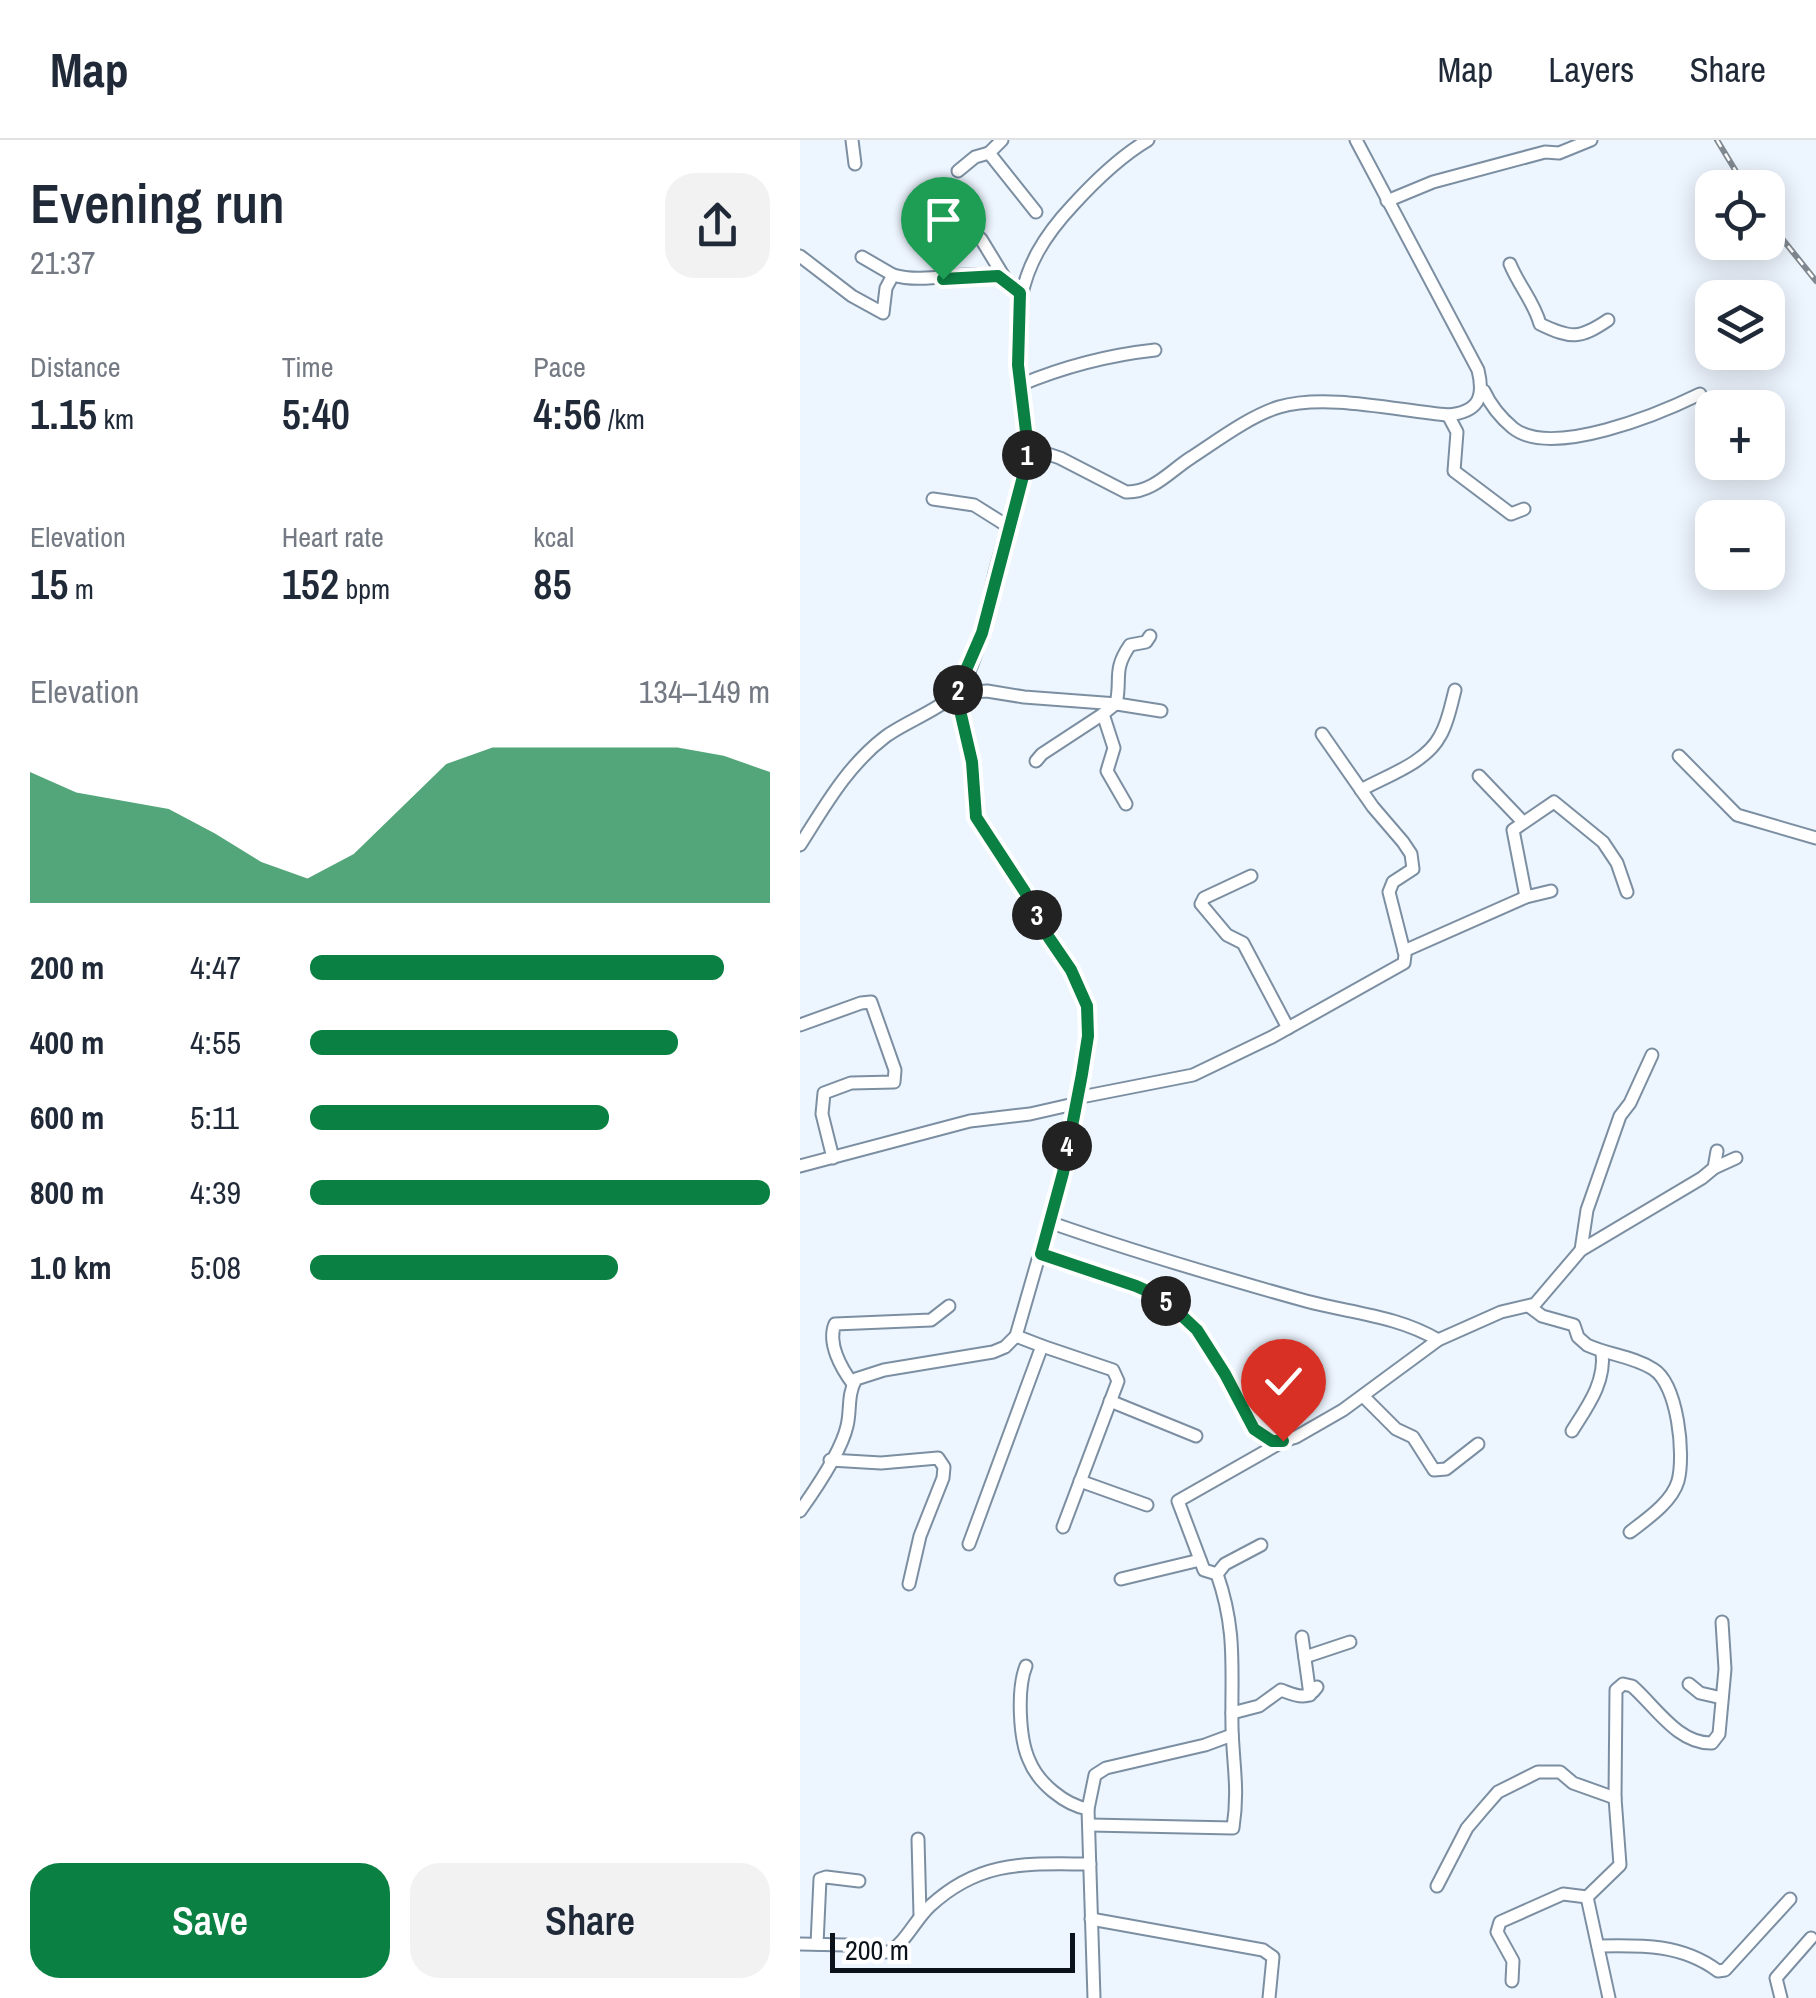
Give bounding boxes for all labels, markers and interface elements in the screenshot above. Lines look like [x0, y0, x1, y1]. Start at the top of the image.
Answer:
text: Map [50, 37, 129, 102]
text: Map [1437, 46, 1493, 93]
text: Layers [1548, 46, 1634, 93]
text: Share [1689, 46, 1766, 93]
text: Evening run [30, 166, 285, 240]
map controls [1695, 170, 1785, 590]
button: locate [1695, 170, 1785, 260]
button: share [665, 173, 770, 278]
pin [901, 177, 986, 280]
icon: arrive [916, 192, 971, 247]
text: 21:37 [30, 241, 96, 284]
button: layers [1695, 280, 1785, 370]
text: Distance [30, 348, 121, 386]
text: Time [282, 348, 333, 386]
text: Pace [533, 348, 586, 386]
text: 1.15 [30, 386, 97, 442]
text: 5:40 [282, 386, 350, 442]
text: 4:56 [533, 386, 602, 442]
button: + [1695, 390, 1785, 480]
text: km [97, 400, 134, 438]
text: /km [602, 400, 645, 438]
pin: 1 [1002, 430, 1052, 480]
text: 1 [1021, 436, 1033, 474]
button: − [1695, 500, 1785, 590]
text: Elevation [30, 518, 126, 556]
text: Heart rate [282, 518, 384, 556]
text: kcal [533, 518, 574, 556]
text: 15 [30, 556, 68, 612]
text: 152 [282, 556, 339, 612]
text: 85 [533, 556, 572, 612]
text: m [68, 570, 94, 608]
text: bpm [339, 570, 390, 608]
pin: 2 [933, 665, 983, 715]
text: Elevation [30, 670, 139, 713]
text: 134–149 m [639, 670, 770, 713]
text: 2 [952, 671, 964, 709]
pin: 3 [1012, 890, 1062, 940]
text: 3 [1031, 896, 1043, 934]
text: 200 m [30, 946, 104, 989]
text: 4:47 [190, 946, 241, 989]
text: 400 m [30, 1021, 104, 1064]
text: 4:55 [190, 1021, 241, 1064]
text: 600 m [30, 1096, 104, 1139]
text: 5:11 [190, 1096, 239, 1139]
pin: 4 [1042, 1121, 1092, 1171]
text: 4 [1061, 1127, 1073, 1165]
text: 800 m [30, 1171, 104, 1214]
text: 4:39 [190, 1171, 241, 1214]
text: 1.0 km [30, 1246, 112, 1289]
text: 5:08 [190, 1246, 241, 1289]
pin: 5 [1141, 1276, 1191, 1326]
text: 5 [1160, 1282, 1172, 1320]
pin [1241, 1339, 1326, 1442]
icon: check [1256, 1354, 1311, 1409]
button: Save [30, 1863, 390, 1978]
button: Share [410, 1863, 770, 1978]
scale bar [830, 1928, 1075, 1972]
text: 200 m [845, 1931, 909, 1969]

